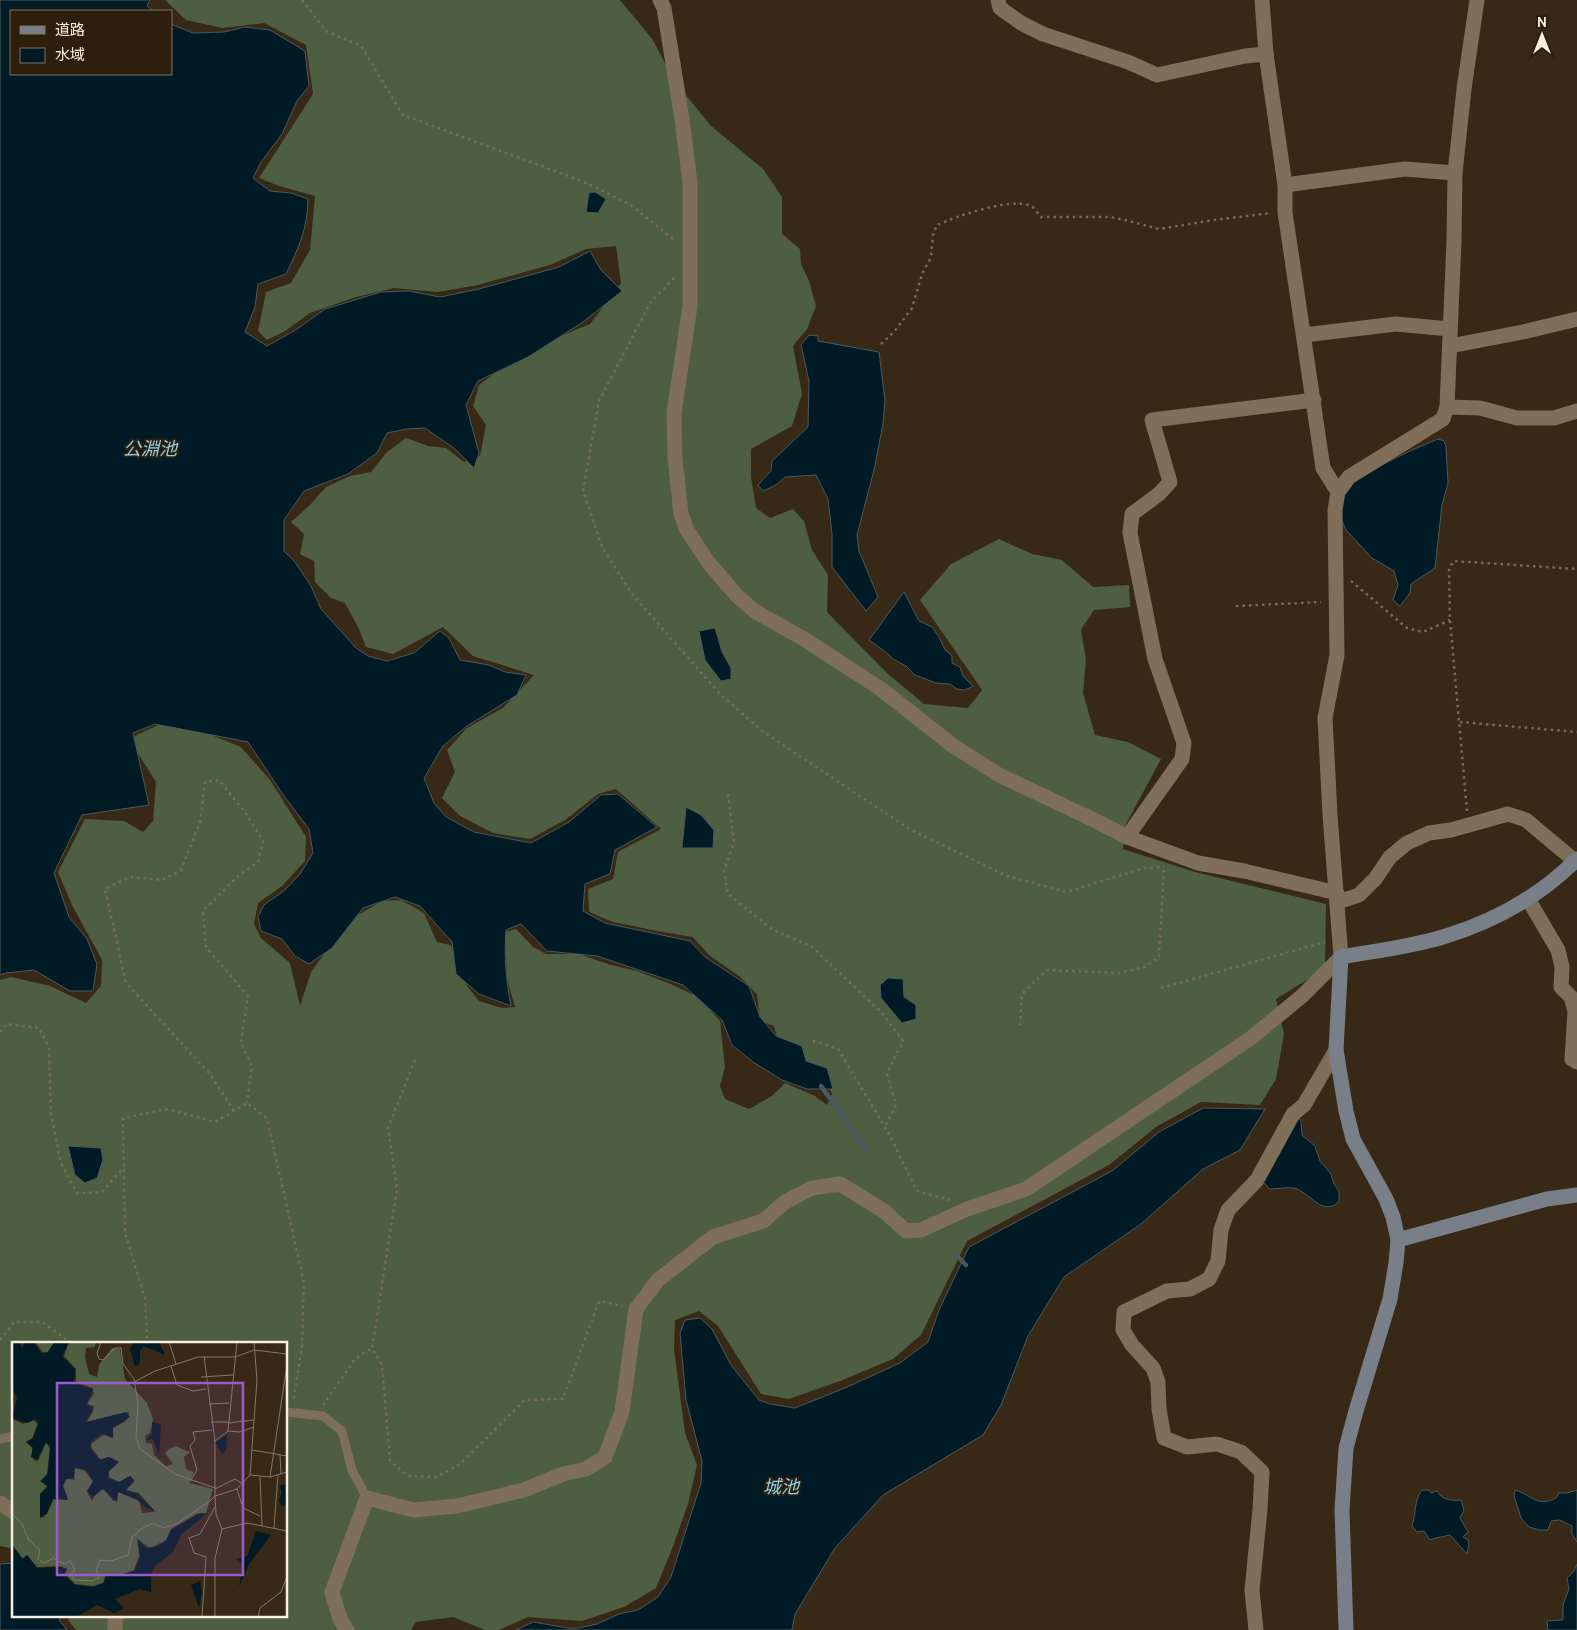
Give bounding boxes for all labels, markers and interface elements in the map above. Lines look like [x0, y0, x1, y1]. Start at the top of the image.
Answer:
legend [10, 10, 172, 75]
north arrow [1517, 10, 1567, 60]
text: N [1537, 13, 1547, 31]
text: 道路 [55, 21, 85, 39]
text: 水域 [55, 46, 85, 64]
water label: 公淵池 [123, 438, 179, 460]
inset map [12, 1342, 288, 1618]
water label: 城池 [763, 1476, 801, 1498]

